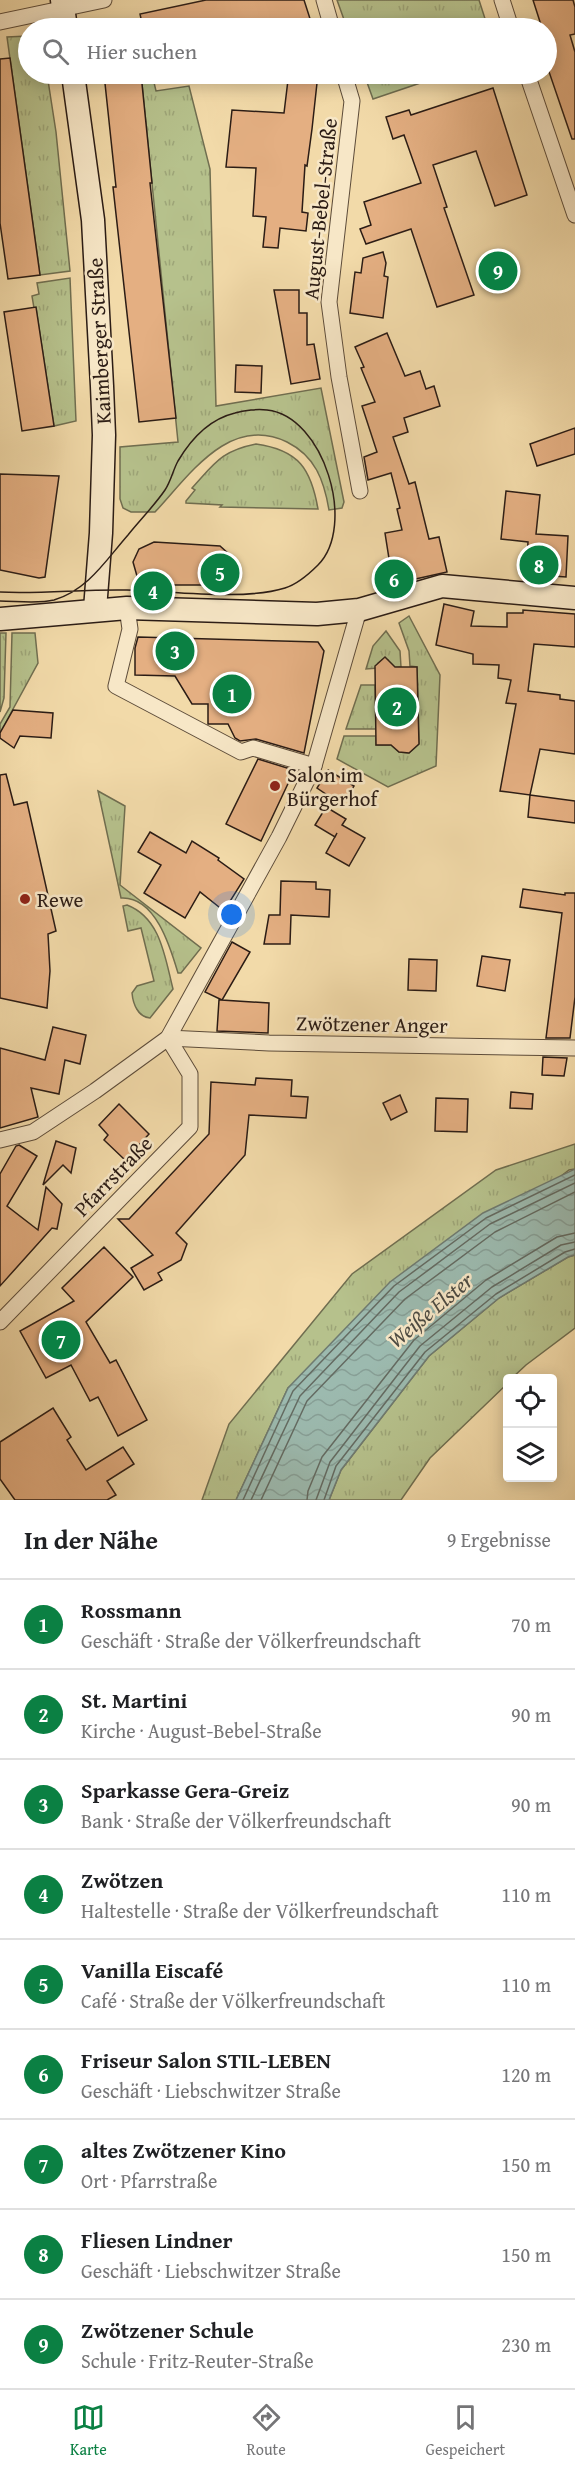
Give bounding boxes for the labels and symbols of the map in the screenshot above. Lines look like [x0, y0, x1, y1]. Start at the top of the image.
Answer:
street label: August-Bebel-Straße [295, 116, 345, 301]
pin: 9 [478, 248, 518, 294]
street label: Kaimberger Straße [79, 257, 119, 425]
pin: 8 [520, 542, 558, 588]
pin: 5 [200, 550, 240, 596]
pin: 6 [374, 556, 414, 602]
pin: 4 [134, 568, 172, 614]
pin: 3 [156, 628, 195, 674]
pin: 1 [212, 672, 252, 716]
pin: 2 [378, 684, 416, 730]
place label: Salon im Bürgerhof [287, 759, 379, 814]
marker: Salon im Bürgerhof [268, 779, 282, 793]
place label: Rewe [37, 884, 83, 915]
marker: Rewe [18, 892, 32, 906]
your location [217, 900, 246, 929]
street label: Zwötzener Anger [296, 1007, 448, 1041]
street label: Pfarrstraße [67, 1129, 160, 1223]
water label: Weiße Elster [380, 1264, 480, 1355]
pin: 7 [42, 1318, 80, 1362]

